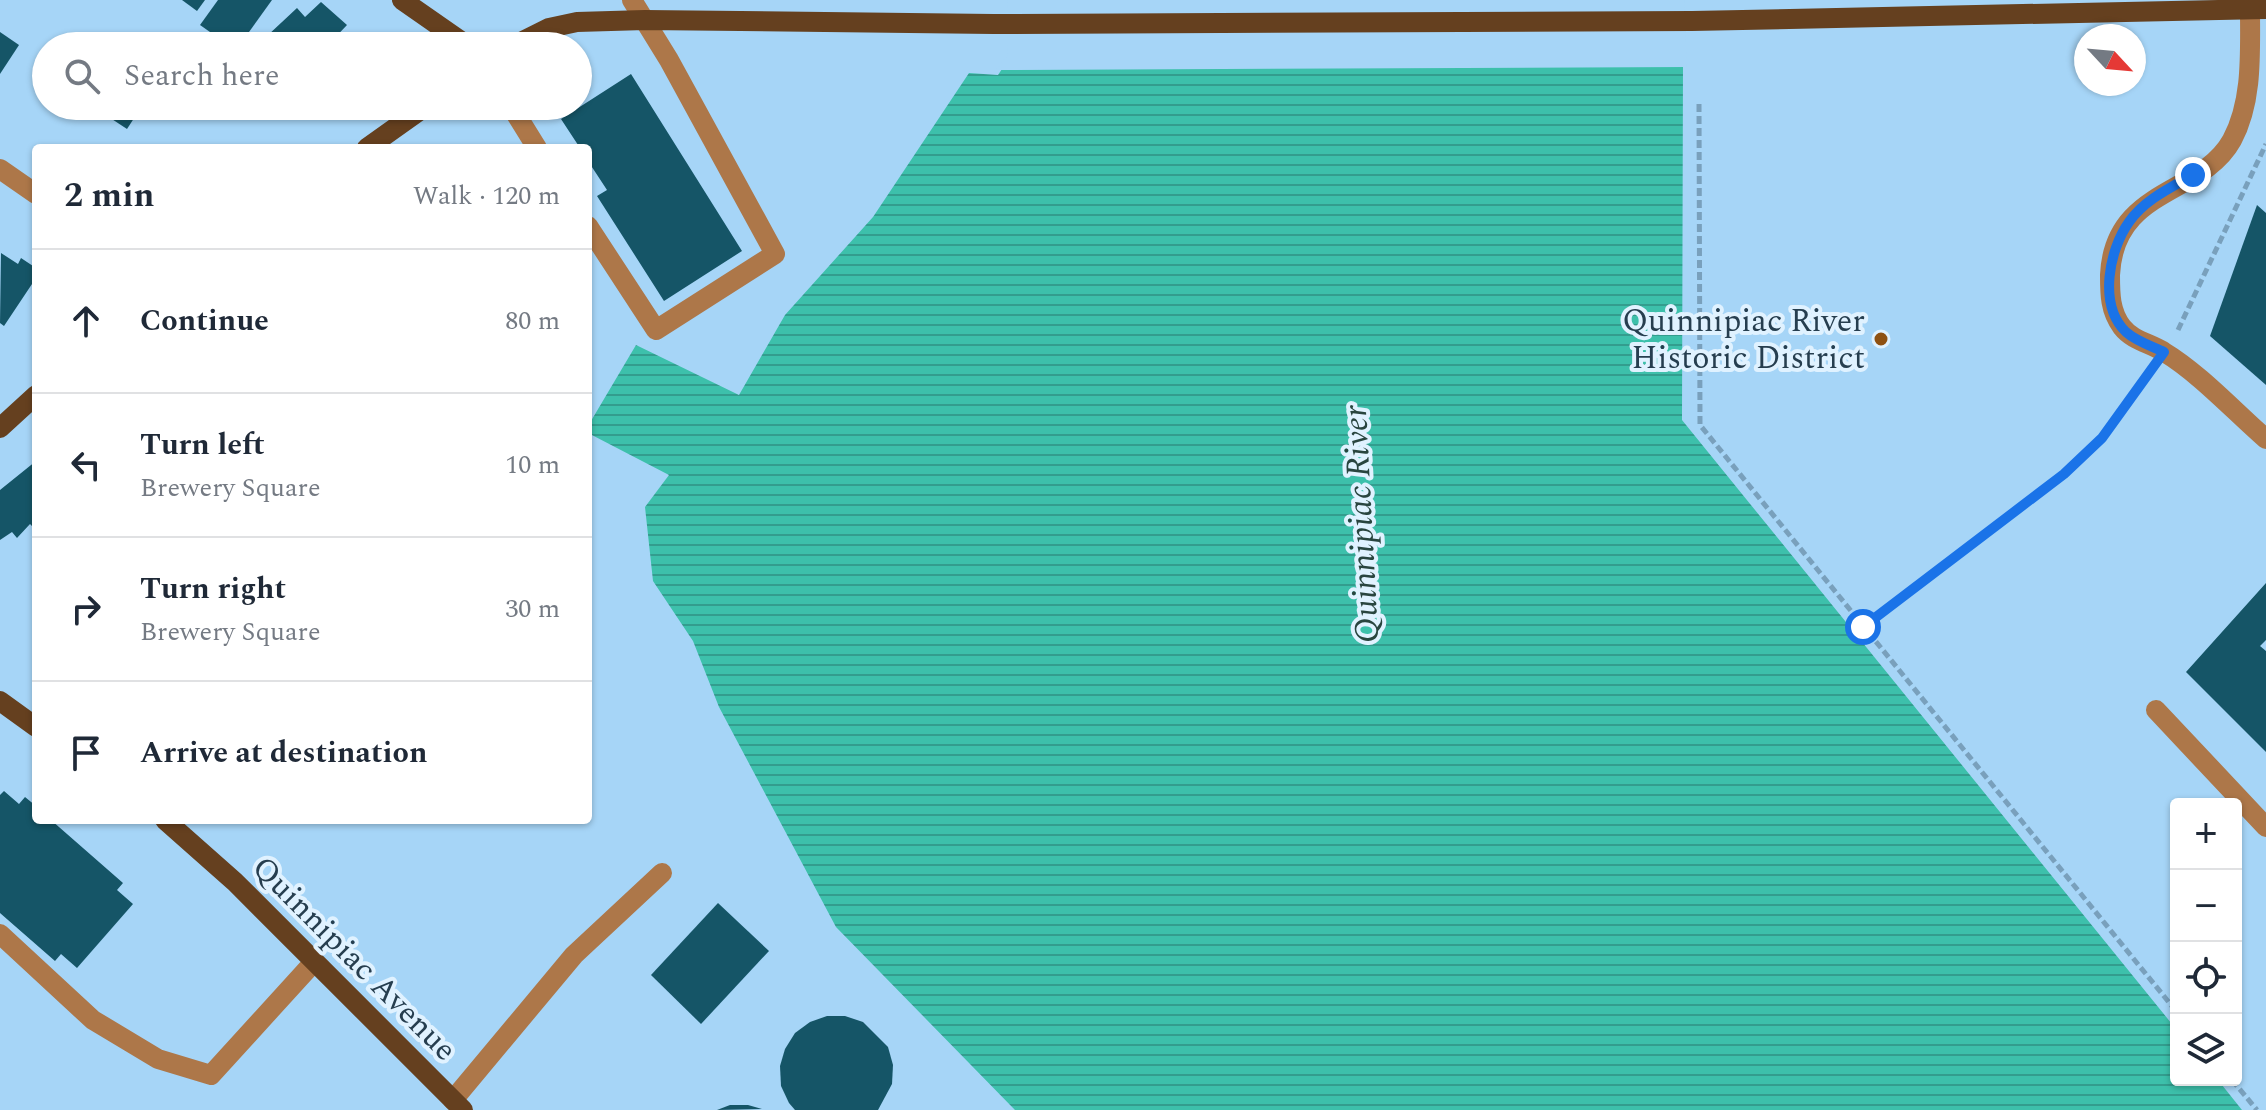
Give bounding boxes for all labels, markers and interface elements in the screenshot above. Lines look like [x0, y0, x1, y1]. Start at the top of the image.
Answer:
north arrow [2074, 24, 2146, 96]
search box [32, 32, 592, 120]
text: Search here [124, 53, 280, 99]
icon: search [60, 54, 104, 98]
route end [2175, 157, 2211, 193]
text: 2 min [64, 170, 154, 222]
text: Walk · 120 m [413, 176, 560, 216]
place label: Quinnipiac River Historic District [1622, 297, 1865, 383]
text: Continue [140, 298, 269, 344]
icon: ahead [64, 299, 108, 343]
text: 80 m [505, 301, 560, 341]
marker: Quinnipiac River Historic District [1872, 330, 1890, 348]
water label: Quinnipiac River [1330, 403, 1394, 644]
text: Turn left [140, 422, 265, 468]
icon: left [64, 443, 108, 487]
text: 10 m [505, 445, 560, 485]
text: Brewery Square [140, 468, 321, 508]
text: Turn right [140, 566, 286, 612]
icon: right [64, 587, 108, 631]
text: 30 m [505, 589, 560, 629]
route start [1845, 609, 1881, 645]
text: Brewery Square [140, 612, 321, 652]
text: Arrive at destination [140, 730, 427, 776]
icon: arrive [64, 731, 108, 775]
map controls [2170, 798, 2242, 1086]
button: + [2170, 798, 2242, 870]
street label: Quinnipiac Avenue [240, 845, 468, 1073]
button: − [2170, 870, 2242, 942]
button: locate [2170, 942, 2242, 1014]
button: layers [2170, 1014, 2242, 1086]

